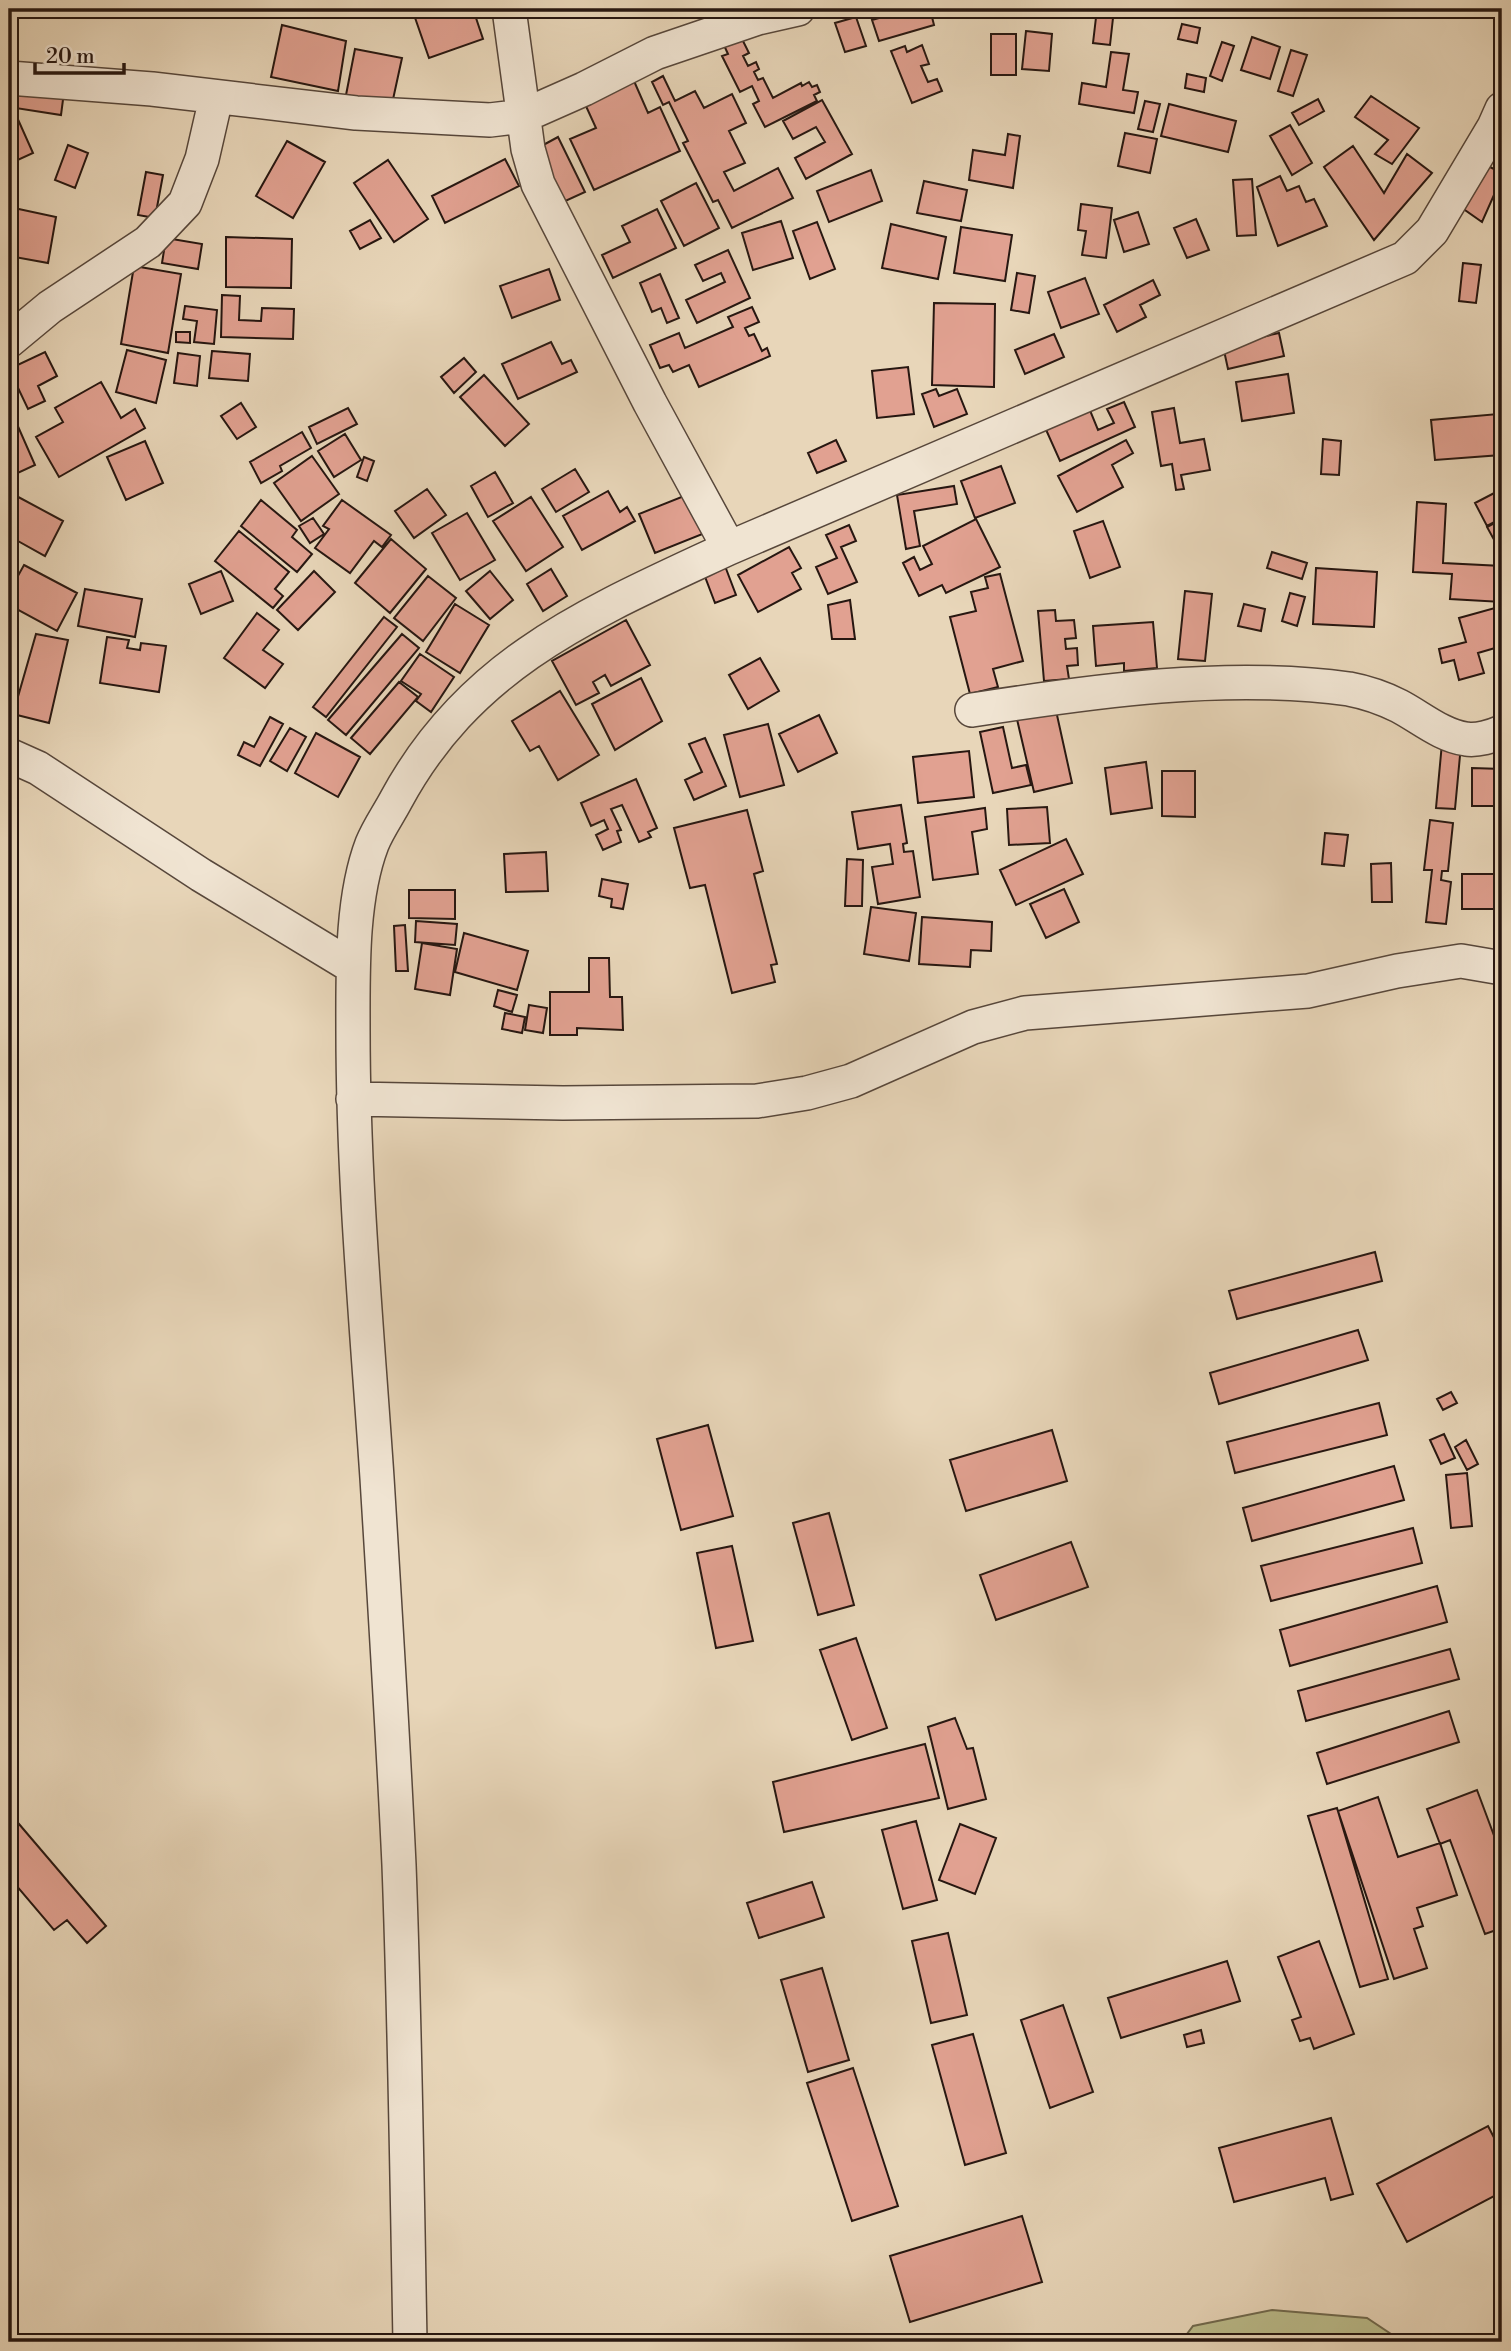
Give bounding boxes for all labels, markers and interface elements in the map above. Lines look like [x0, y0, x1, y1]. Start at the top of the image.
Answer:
scale bar [35, 32, 124, 76]
text: 20 m [46, 44, 95, 70]

